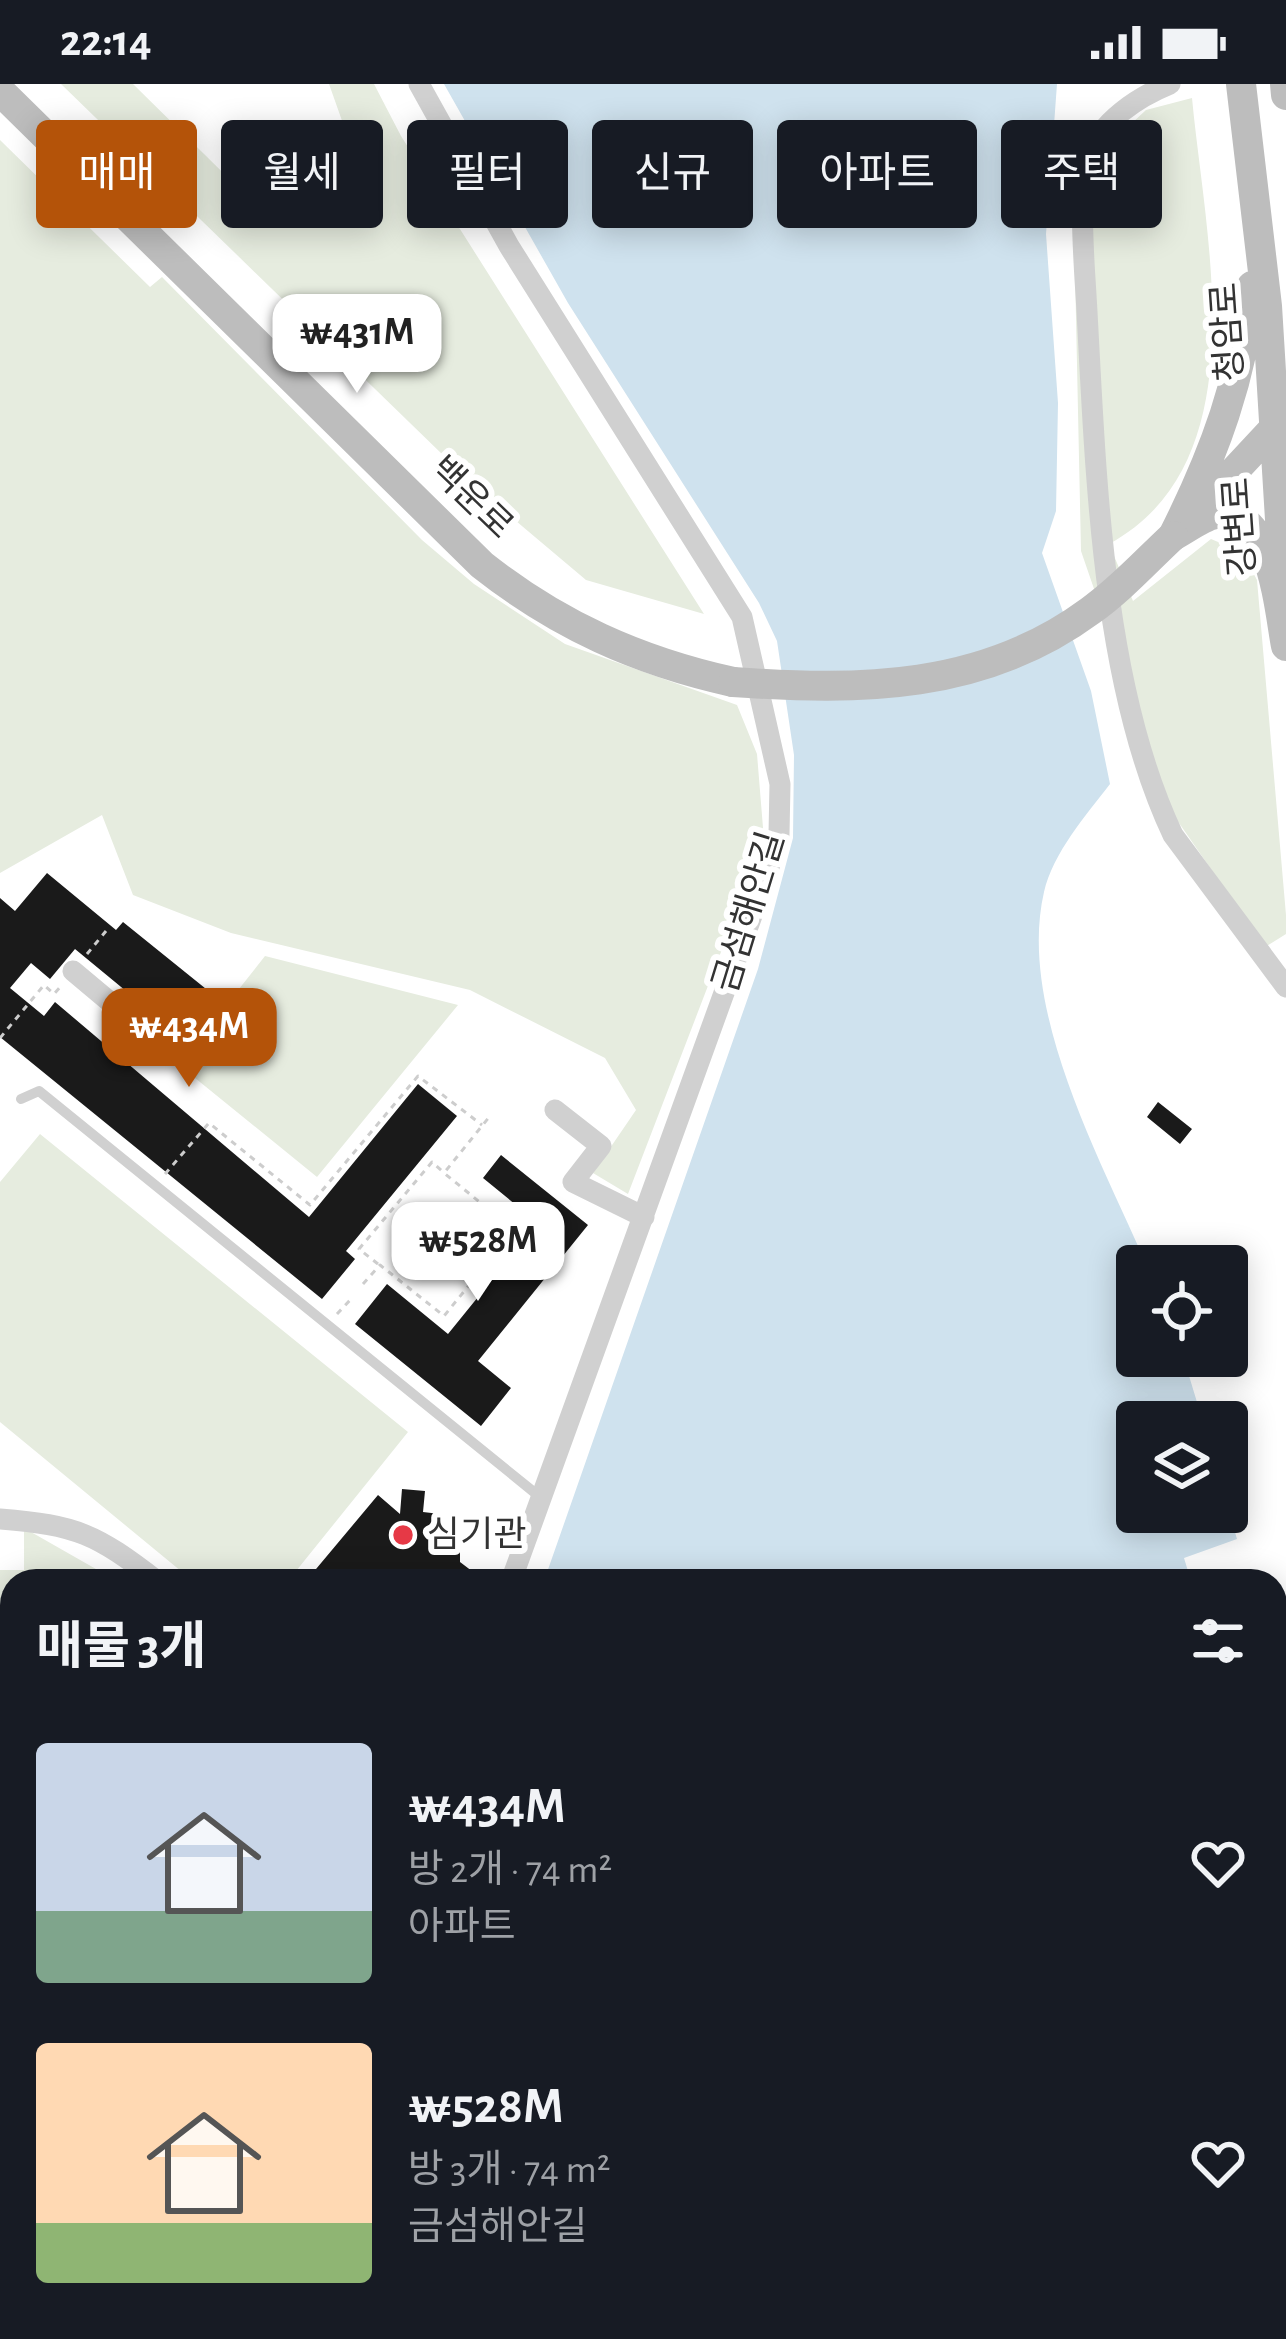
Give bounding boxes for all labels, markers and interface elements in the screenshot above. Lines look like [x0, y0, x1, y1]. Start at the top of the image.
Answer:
text: 22:14 [60, 19, 152, 64]
chip: 매매 [36, 120, 197, 228]
chip: 월세 [221, 120, 383, 228]
chip: 필터 [407, 120, 568, 228]
chip: 신규 [592, 120, 753, 228]
chip: 아파트 [777, 120, 977, 228]
chip: 주택 [1001, 120, 1162, 228]
street label: 청암로 [1206, 281, 1249, 383]
pin: ₩431M [273, 294, 441, 396]
text: ₩431M [299, 313, 415, 352]
street label: 백운로 [423, 450, 520, 545]
street label: 강변로 [1218, 476, 1261, 578]
street label: 금섬해안길 [707, 827, 790, 996]
pin: ₩434M [105, 988, 273, 1090]
text: ₩434M [129, 1007, 249, 1046]
pin: ₩528M [394, 1202, 562, 1304]
text: ₩528M [419, 1221, 538, 1260]
map controls [1116, 1245, 1248, 1533]
button: locate [1116, 1245, 1248, 1377]
button: layers [1116, 1401, 1248, 1533]
place label: 심기관 [427, 1516, 526, 1553]
marker: 심기관 [390, 1522, 416, 1548]
icon: filters [1185, 1608, 1251, 1674]
text: 매물 3개 [36, 1622, 206, 1673]
text: ₩434M [408, 1781, 566, 1832]
icon: home [132, 1791, 276, 1935]
icon: heart [1185, 1830, 1251, 1896]
text: 방 2개 · 74 m² [408, 1851, 612, 1890]
text: 아파트 [408, 1908, 516, 1947]
text: ₩528M [408, 2081, 564, 2132]
icon: home [132, 2091, 276, 2235]
icon: heart [1185, 2130, 1251, 2196]
text: 방 3개 · 74 m² [408, 2151, 610, 2190]
text: 금섬해안길 [408, 2208, 587, 2247]

